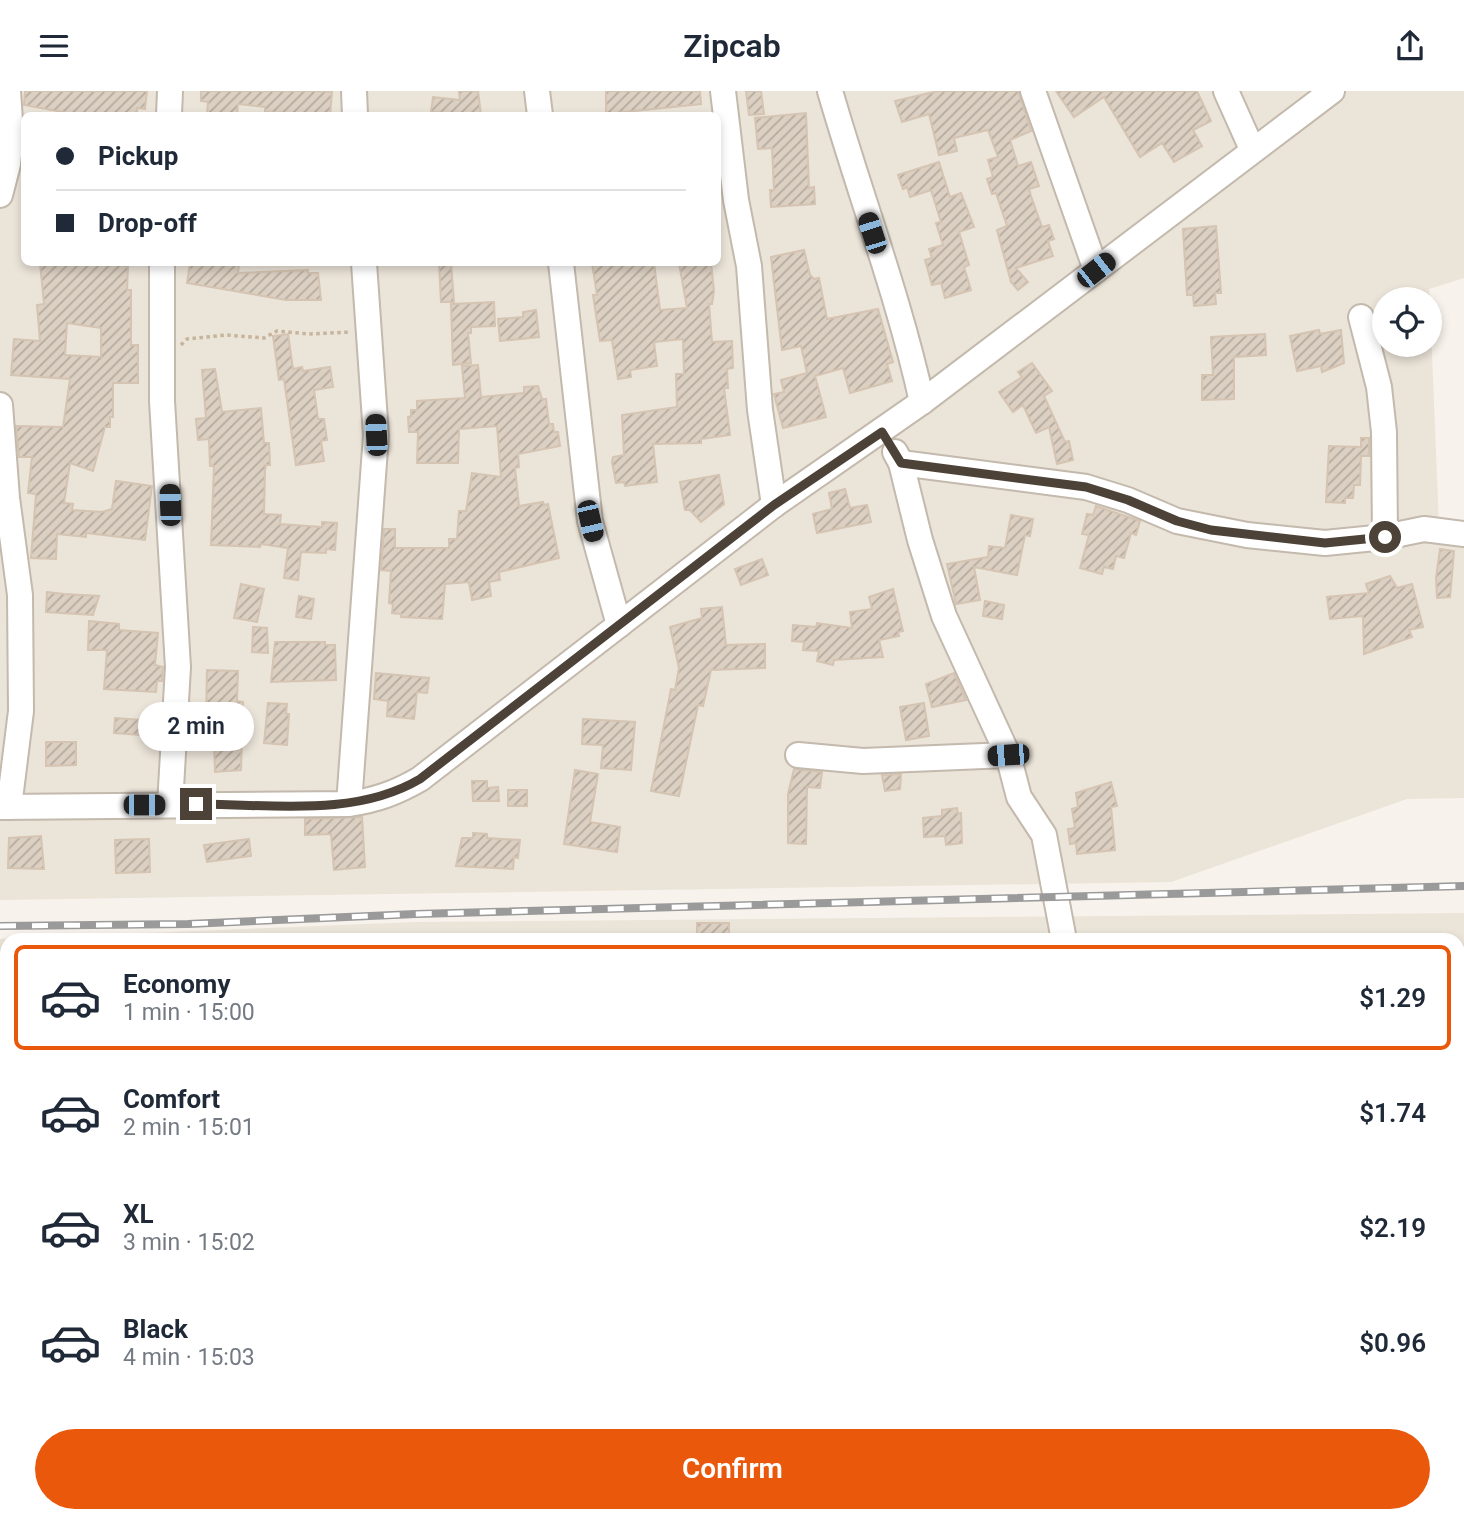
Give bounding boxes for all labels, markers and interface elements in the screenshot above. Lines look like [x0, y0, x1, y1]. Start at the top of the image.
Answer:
icon: menu [35, 27, 73, 65]
text: Zipcab [683, 27, 781, 65]
icon: share [1391, 27, 1429, 65]
text: Pickup [98, 141, 178, 171]
text: Drop-off [98, 208, 197, 238]
car [856, 210, 889, 256]
car [1073, 249, 1120, 291]
map controls [1372, 287, 1442, 357]
button: locate [1372, 287, 1442, 357]
car [365, 413, 388, 457]
car [159, 484, 182, 526]
car [576, 498, 605, 544]
route start [1369, 521, 1401, 553]
callout: 2 min [138, 703, 254, 751]
text: 2 min [167, 713, 225, 740]
car [987, 743, 1030, 767]
route end [180, 788, 212, 820]
car [124, 795, 166, 816]
icon: car [39, 966, 102, 1029]
text: Economy [123, 969, 230, 999]
text: $1.29 [1359, 983, 1426, 1013]
text: 1 min · 15:00 [123, 999, 255, 1026]
icon: car [39, 1081, 102, 1144]
text: Comfort [123, 1084, 220, 1114]
text: $1.74 [1359, 1098, 1426, 1128]
text: 2 min · 15:01 [123, 1114, 255, 1141]
icon: car [39, 1196, 102, 1259]
text: XL [123, 1199, 154, 1229]
text: $2.19 [1359, 1213, 1426, 1243]
text: 3 min · 15:02 [123, 1229, 255, 1256]
icon: car [39, 1311, 102, 1374]
text: Black [123, 1314, 188, 1344]
text: $0.96 [1359, 1328, 1426, 1358]
text: 4 min · 15:03 [123, 1344, 255, 1371]
button: Confirm [35, 1429, 1430, 1509]

